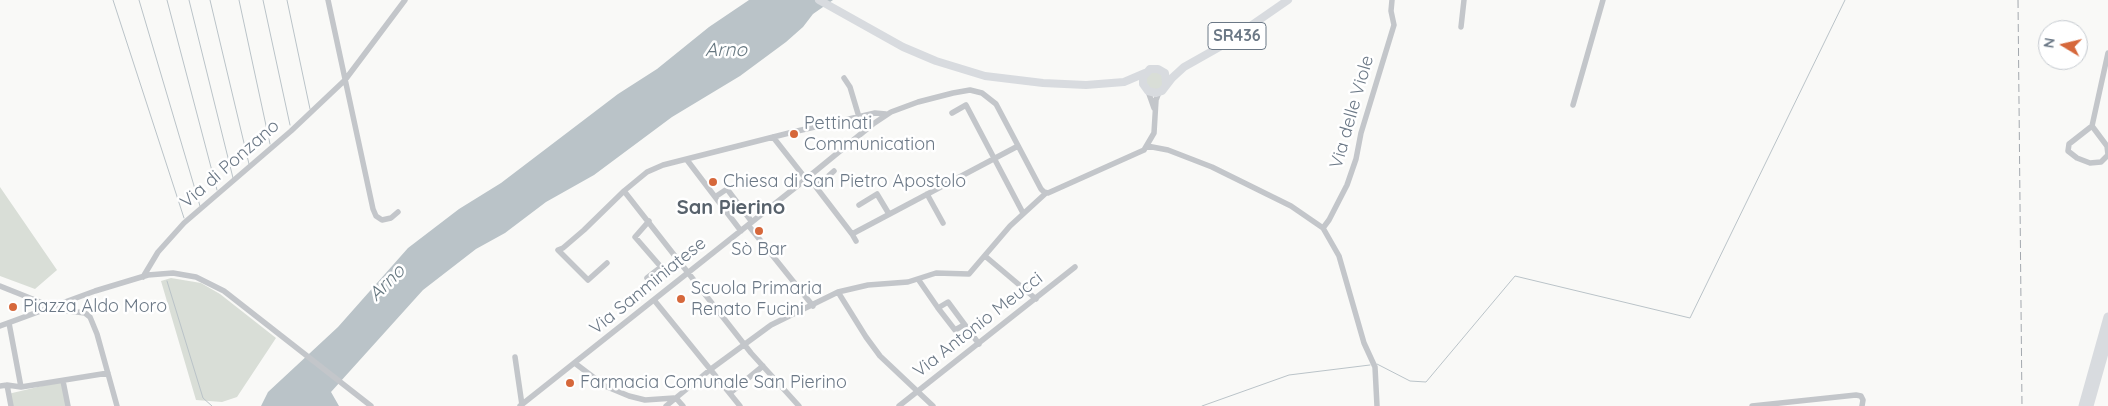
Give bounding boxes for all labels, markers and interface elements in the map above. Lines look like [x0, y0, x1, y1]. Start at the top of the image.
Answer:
north arrow [2038, 20, 2088, 70]
road number: SR436 [1208, 22, 1266, 50]
text: N [2039, 36, 2059, 49]
water label: Arno [705, 39, 747, 61]
street label: Via delle Viole [1326, 53, 1378, 171]
place label: Pettinati Communication [804, 113, 935, 156]
street label: Via di Ponzano [176, 115, 284, 213]
marker: Pettinati Communication [788, 128, 800, 140]
place label: Chiesa di San Pietro Apostolo [723, 171, 966, 193]
marker: Chiesa di San Pietro Apostolo [707, 176, 719, 188]
district label: San Pierino [677, 196, 785, 220]
marker: Sò Bar [753, 225, 765, 237]
street label: Via Sanminiatese [586, 233, 710, 339]
place label: Sò Bar [731, 239, 787, 261]
water label: Arno [364, 260, 410, 306]
street label: Via Antonio Meucci [909, 268, 1047, 382]
place label: Scuola Primaria Renato Fucini [691, 278, 822, 320]
marker: Scuola Primaria Renato Fucini [675, 293, 687, 305]
place label: Piazza Aldo Moro [23, 296, 167, 318]
marker: Piazza Aldo Moro [7, 301, 19, 313]
place label: Farmacia Comunale San Pierino [580, 372, 847, 394]
marker: Farmacia Comunale San Pierino [564, 377, 576, 389]

